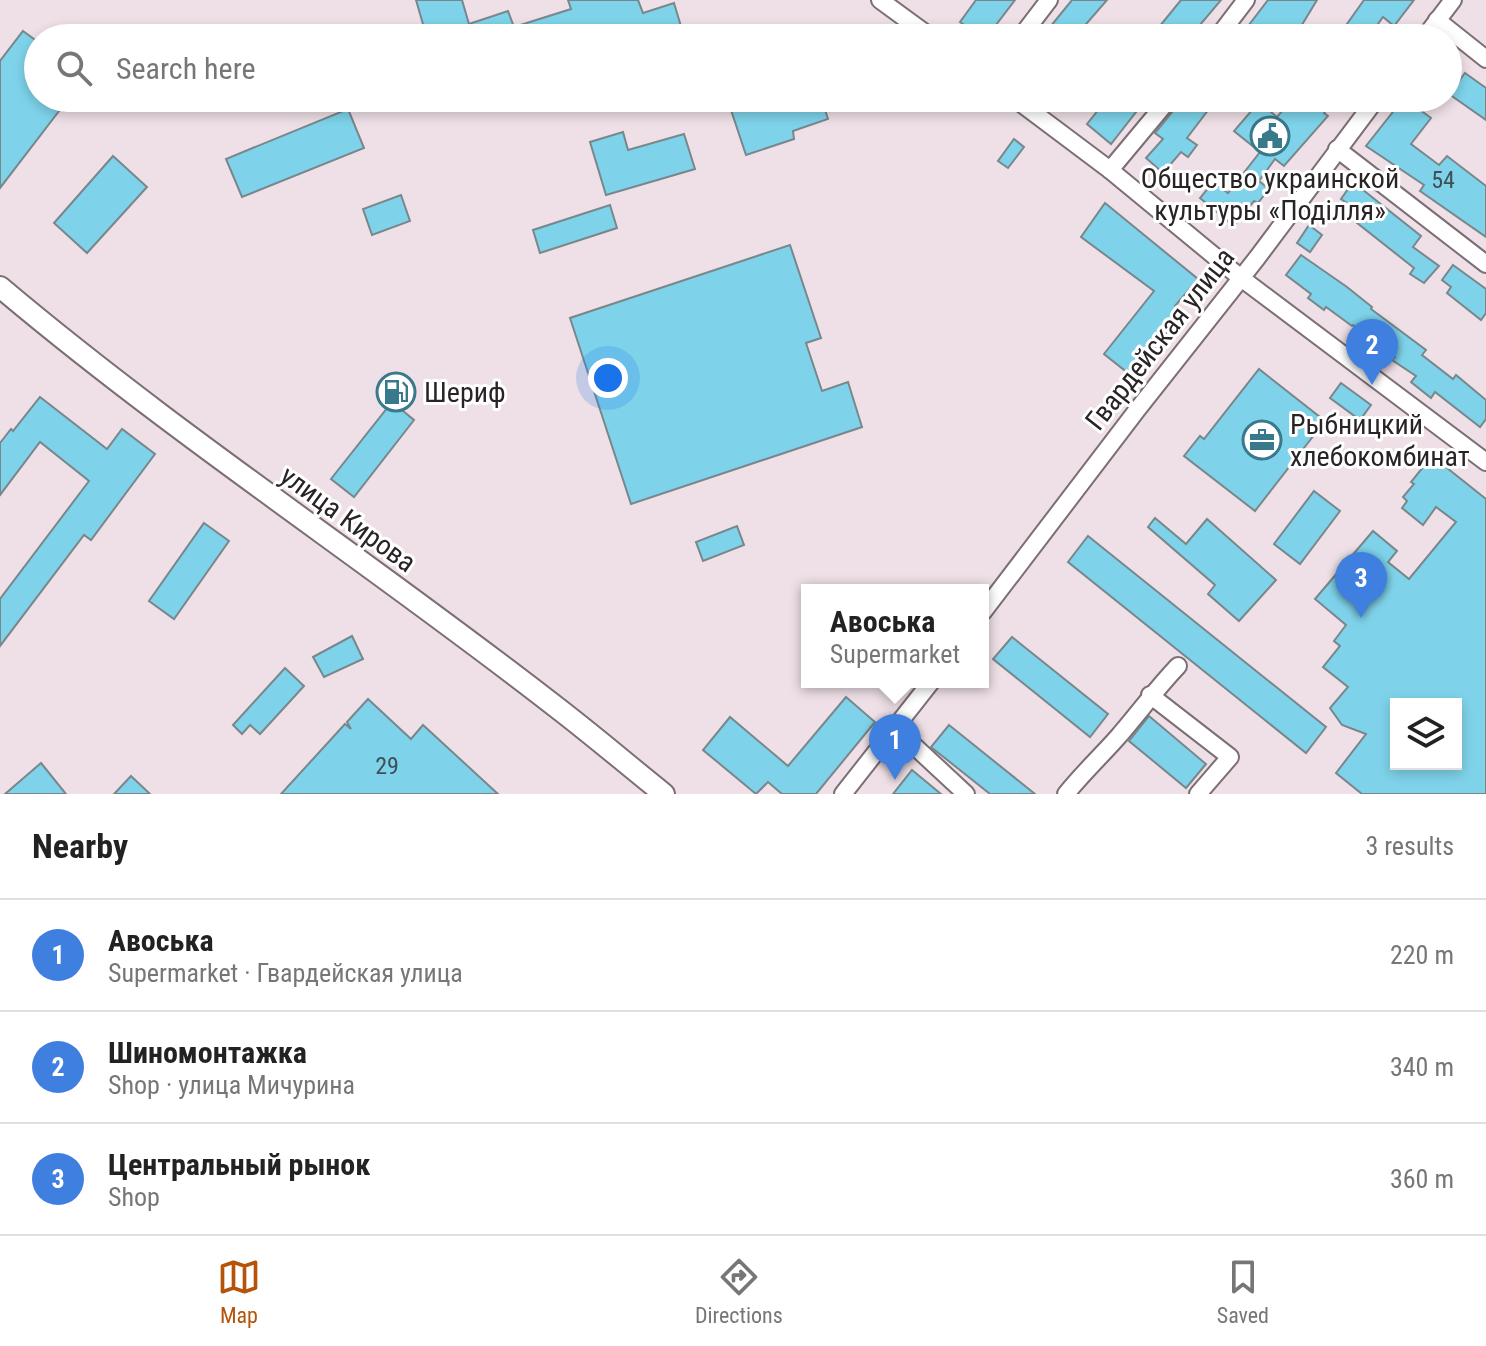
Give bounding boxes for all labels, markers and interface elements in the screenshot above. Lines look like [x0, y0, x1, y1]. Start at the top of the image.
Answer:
search box [24, 24, 1462, 112]
icon: search [52, 46, 96, 90]
text: Search here [116, 51, 256, 86]
public building icon: Общество украинской культуры «Поділля» [1249, 115, 1291, 157]
place label: Общество украинской культуры «Поділля» [1141, 162, 1399, 227]
house number: 54 [1431, 166, 1455, 194]
street label: Гвардейская улица [1079, 241, 1241, 437]
pin: 2 [1346, 319, 1398, 385]
your location [588, 358, 628, 398]
fuel station icon: Шериф [375, 371, 417, 413]
place label: Шериф [424, 376, 506, 409]
place label: Рыбницкий хлебокомбинат [1290, 408, 1470, 473]
office icon: Рыбницкий хлебокомбинат [1241, 419, 1283, 461]
street label: улица Кирова [274, 459, 422, 579]
pin: 3 [1335, 552, 1387, 618]
popup [801, 584, 989, 688]
text: Авоська [830, 604, 936, 639]
text: Supermarket [830, 639, 960, 669]
map controls [1390, 698, 1462, 770]
button: layers [1390, 698, 1462, 770]
pin: 1 [869, 714, 921, 780]
house number: 29 [375, 752, 399, 780]
text: Nearby [32, 826, 128, 866]
text: 3 results [1365, 831, 1454, 861]
text: Авоська [108, 923, 214, 958]
text: 1 [51, 940, 65, 970]
text: 220 m [1390, 940, 1454, 970]
text: Supermarket · Гвардейская улица [108, 958, 463, 988]
text: Шиномонтажка [108, 1035, 307, 1070]
text: 2 [51, 1052, 65, 1082]
text: 340 m [1390, 1052, 1454, 1082]
text: Shop · улица Мичурина [108, 1070, 355, 1100]
text: Центральный рынок [108, 1147, 370, 1182]
text: 3 [51, 1164, 65, 1194]
text: 360 m [1390, 1164, 1454, 1194]
text: Shop [108, 1182, 160, 1212]
tab: Map [217, 1255, 261, 1328]
tab: Directions [695, 1255, 783, 1328]
tab: Saved [1217, 1255, 1269, 1328]

